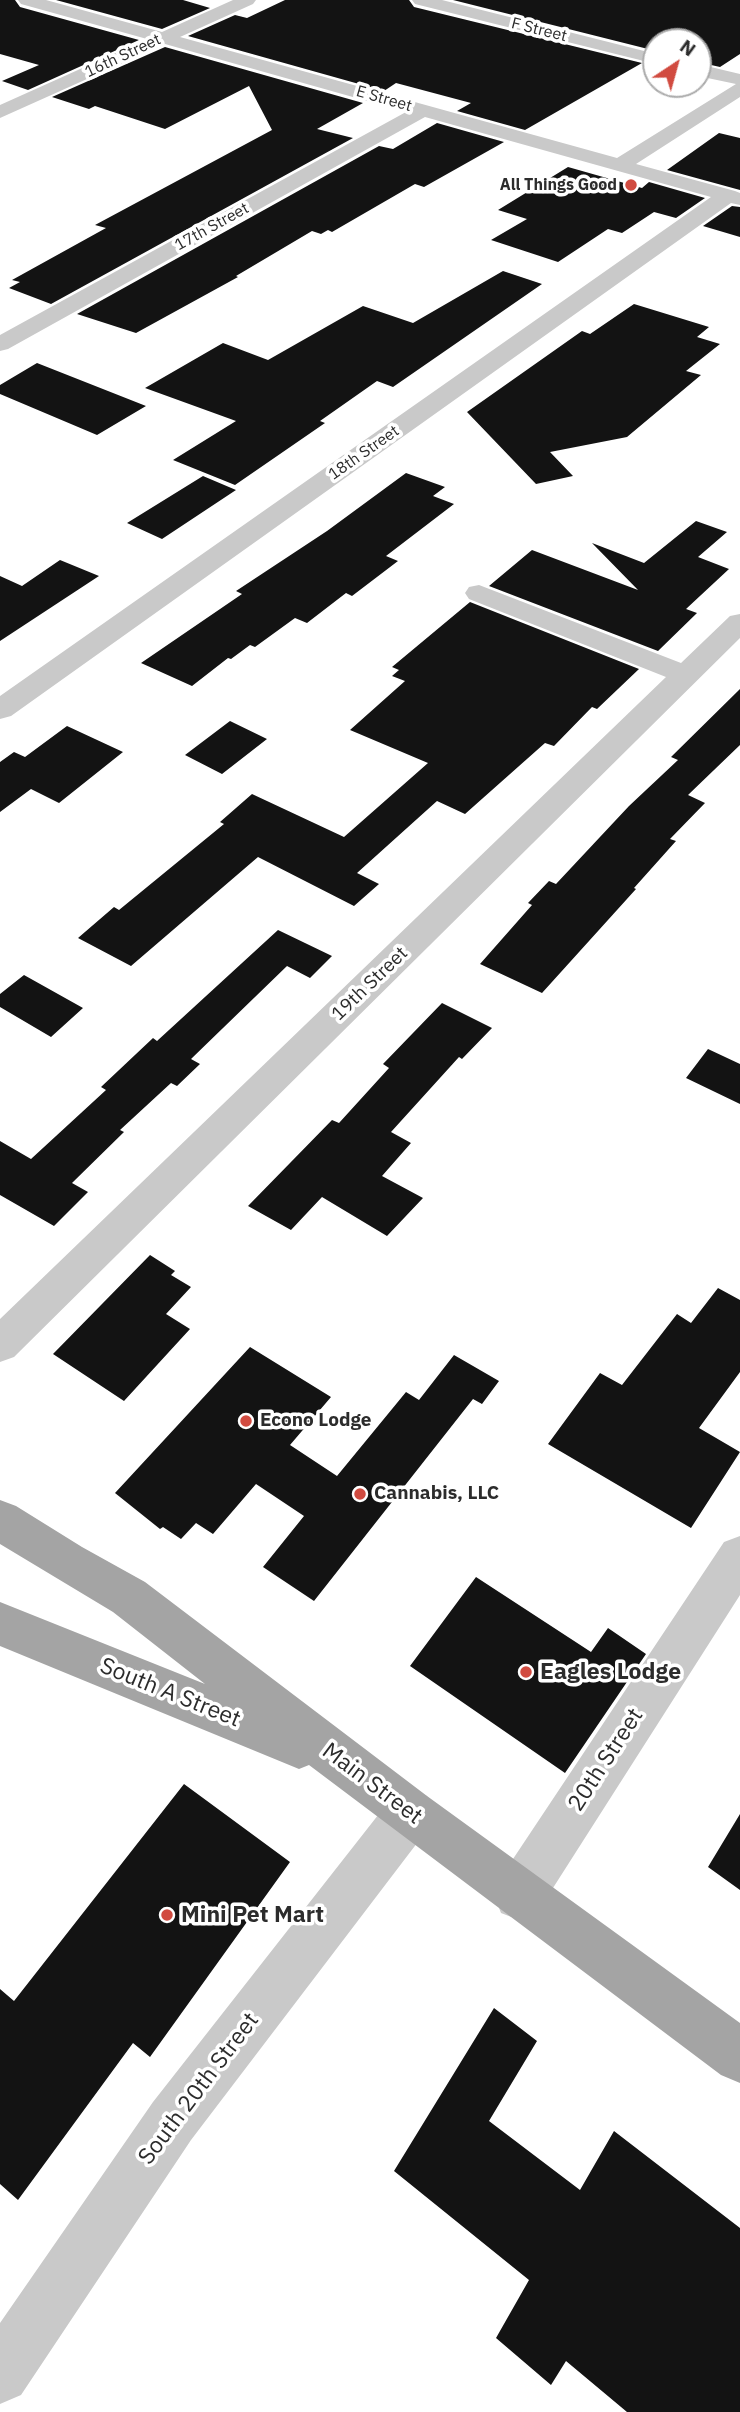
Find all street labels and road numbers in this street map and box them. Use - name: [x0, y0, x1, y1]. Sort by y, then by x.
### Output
- street label: F Street: [509, 14, 569, 46]
- street label: 16th Street: [82, 30, 164, 82]
- street label: E Street: [354, 82, 414, 116]
- street label: 17th Street: [172, 199, 252, 255]
- street label: 18th Street: [325, 422, 403, 484]
- street label: 19th Street: [327, 942, 413, 1026]
- street label: South A Street: [96, 1652, 244, 1734]
- street label: 20th Street: [562, 1703, 650, 1817]
- street label: Main Street: [316, 1737, 428, 1831]
- street label: South 20th Street: [133, 2008, 265, 2170]

